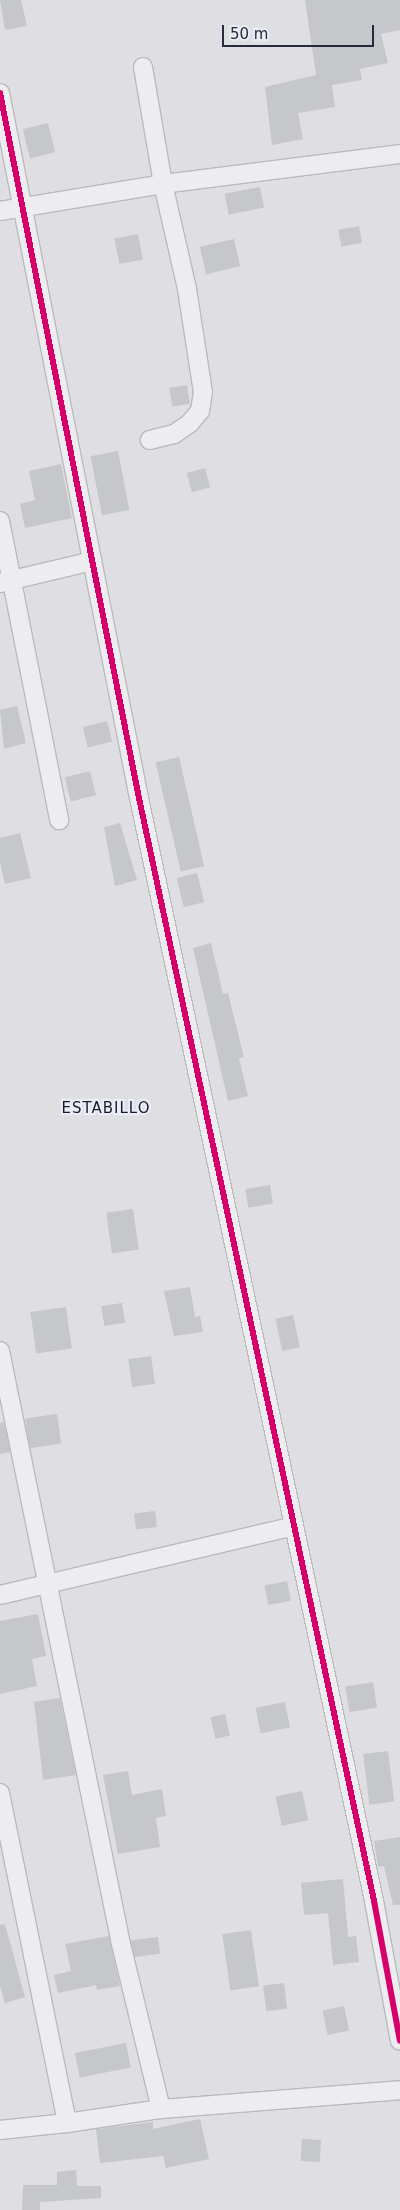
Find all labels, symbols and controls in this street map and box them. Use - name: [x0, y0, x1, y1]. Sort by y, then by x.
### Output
- scale bar: [225, 15, 378, 47]
- text: 50 m: [230, 25, 268, 43]
- district label: ESTABILLO: [60, 1100, 152, 1118]

